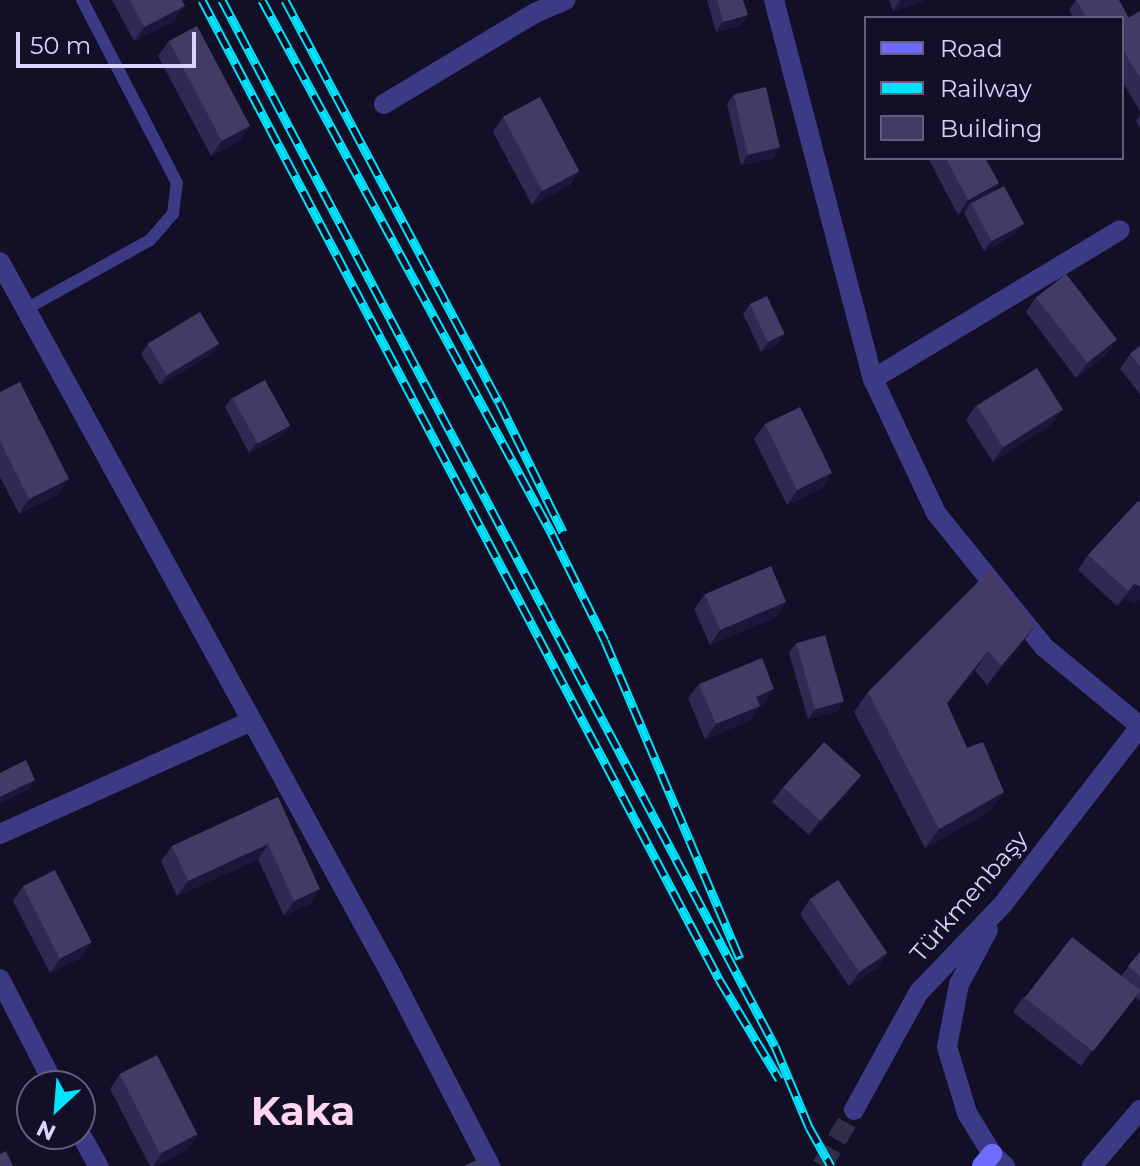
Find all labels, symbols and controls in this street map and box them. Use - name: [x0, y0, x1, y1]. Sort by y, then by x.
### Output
- scale bar: [20, 16, 200, 66]
- legend: [864, 16, 1124, 160]
- text: 50 m: [30, 31, 91, 60]
- text: Road: [940, 34, 1003, 63]
- text: Railway: [940, 74, 1032, 103]
- text: Building: [940, 114, 1043, 143]
- street label: Türkmenbaşy: [904, 825, 1034, 967]
- north arrow: [16, 1070, 96, 1150]
- district label: Kaka: [251, 1087, 355, 1135]
- text: N: [32, 1114, 60, 1146]

